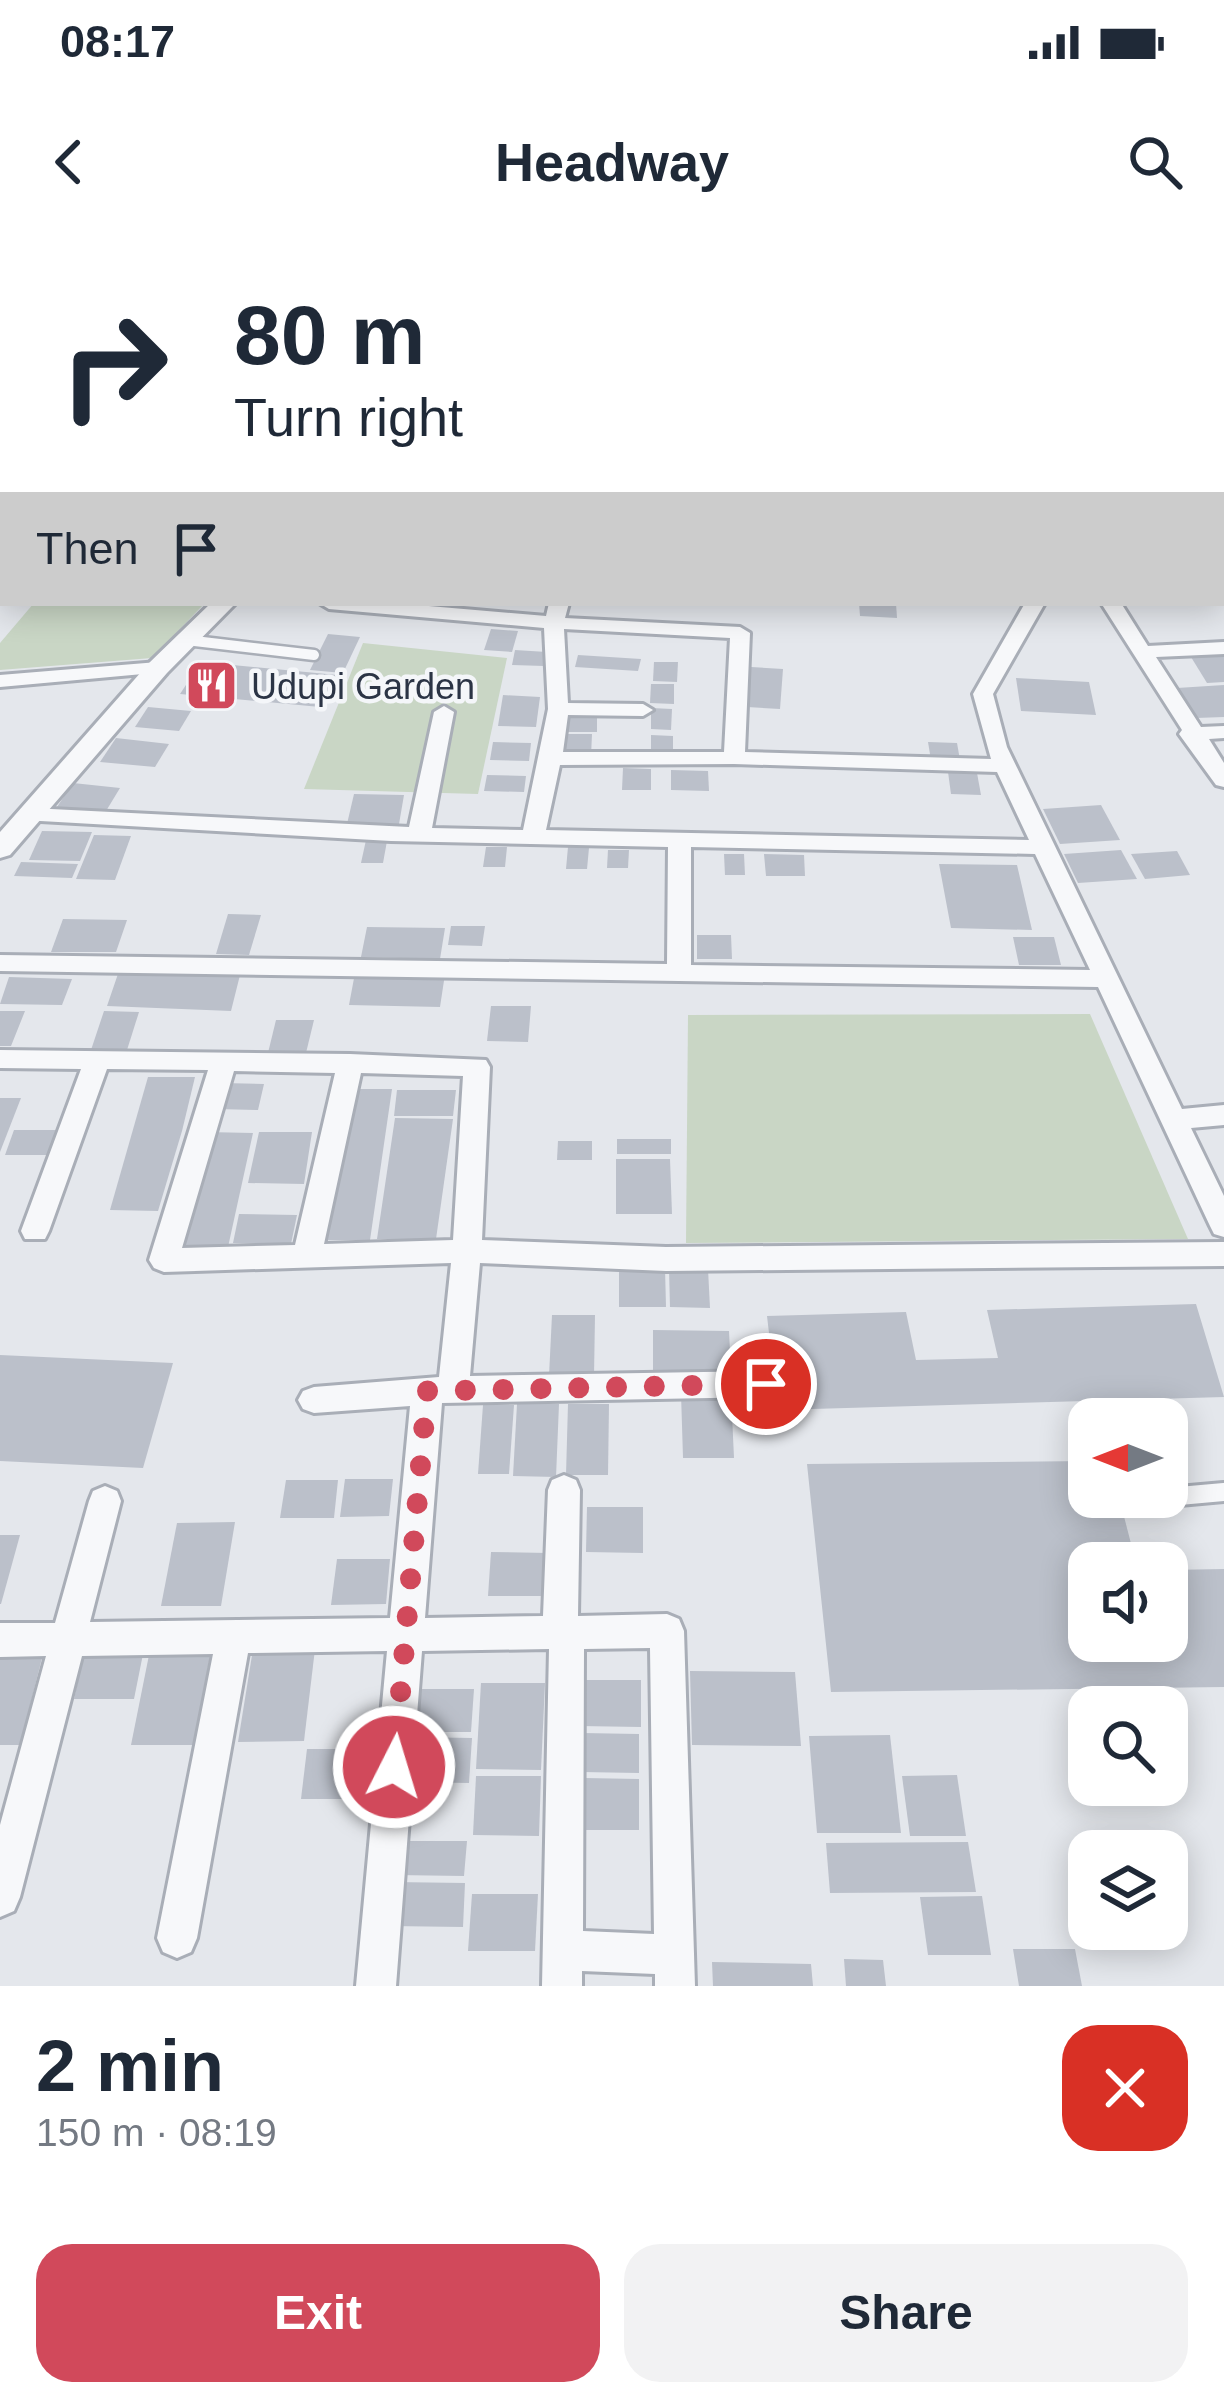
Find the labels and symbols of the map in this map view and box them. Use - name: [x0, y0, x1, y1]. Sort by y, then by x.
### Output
- restaurant icon: Udupi Garden: [184, 658, 240, 714]
- place label: Udupi Garden: [251, 666, 475, 707]
- pin: [715, 1333, 817, 1435]
- north arrow: [1068, 1398, 1188, 1518]
- position arrow: [331, 1704, 457, 1830]

